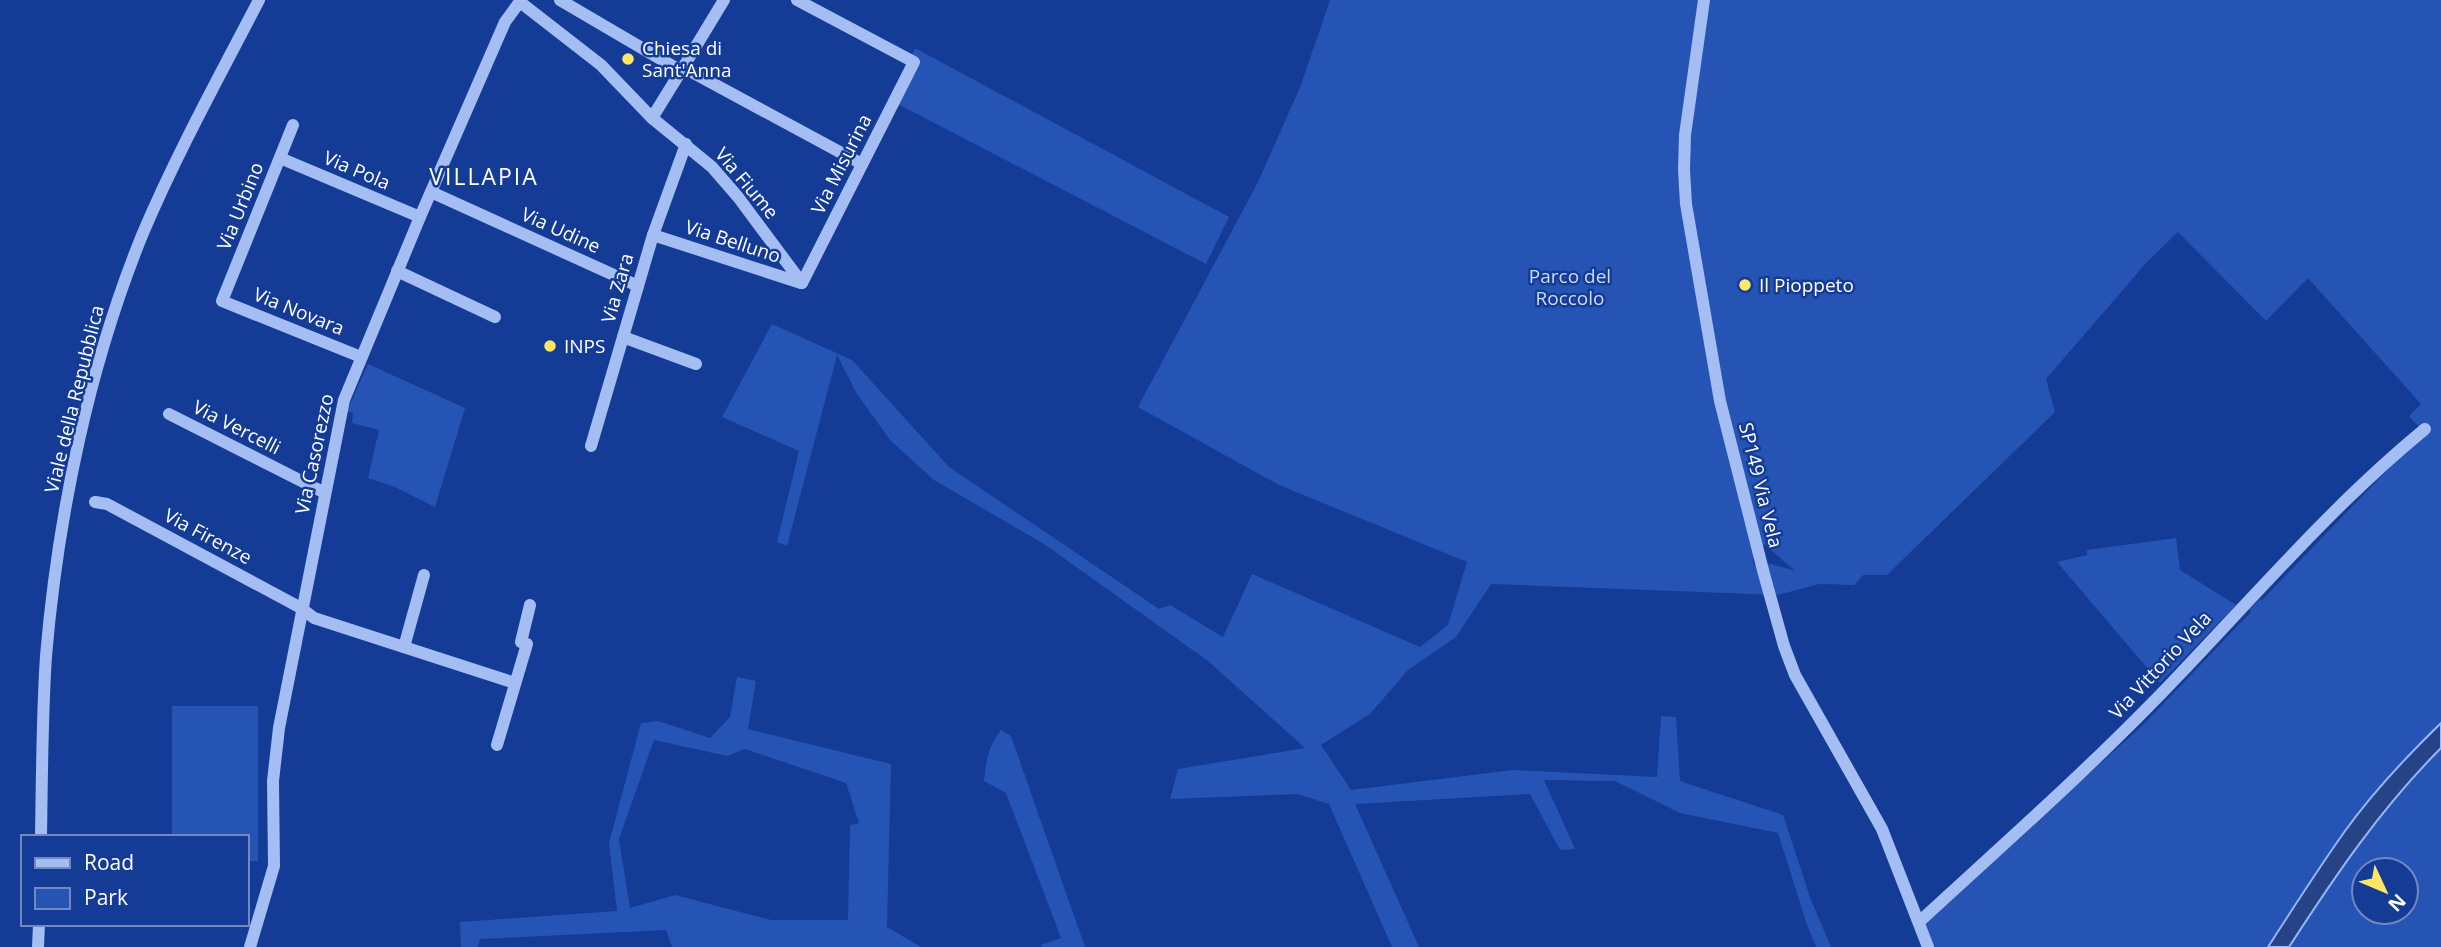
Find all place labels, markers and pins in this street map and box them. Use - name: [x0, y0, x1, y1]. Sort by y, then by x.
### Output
- place label: Chiesa di Sant'Anna: [642, 35, 731, 83]
- marker: Chiesa di Sant'Anna: [620, 51, 636, 67]
- place label: Il Pioppeto: [1759, 272, 1854, 298]
- marker: Il Pioppeto: [1737, 277, 1753, 293]
- place label: INPS: [564, 333, 605, 359]
- marker: INPS: [542, 338, 558, 354]

